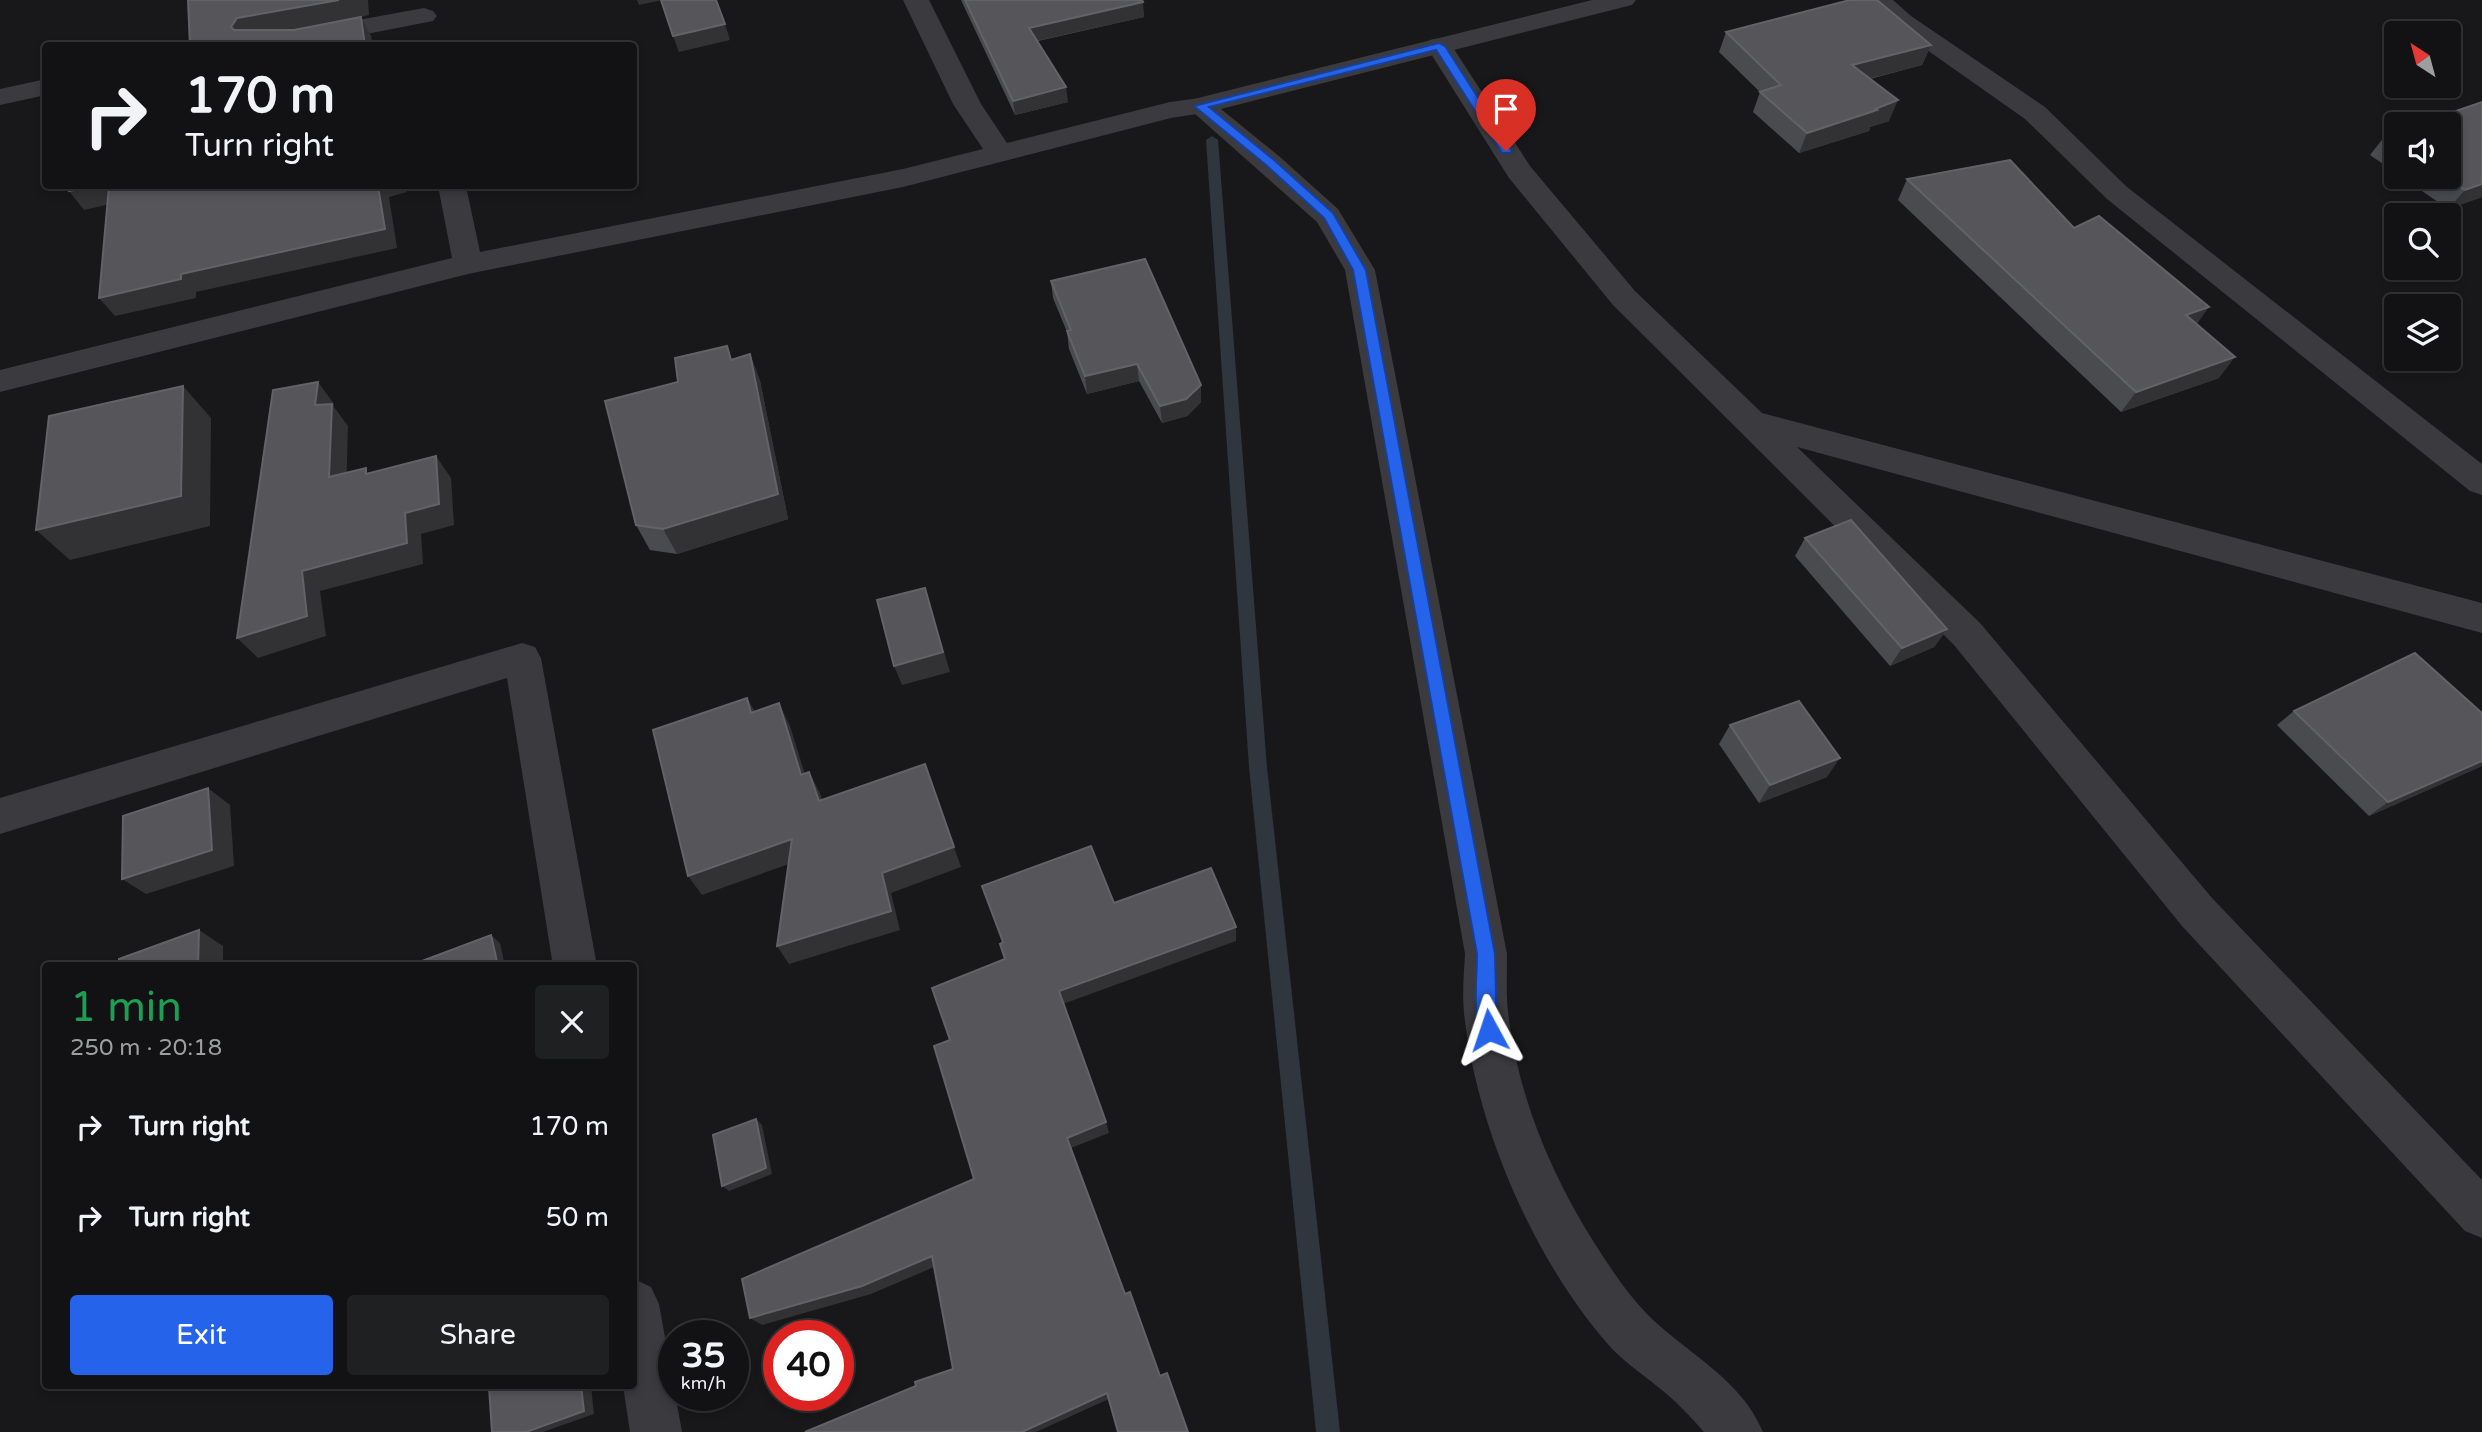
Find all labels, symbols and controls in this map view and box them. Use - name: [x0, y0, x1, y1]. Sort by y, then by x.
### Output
- north arrow: [2384, 21, 2460, 98]
- map controls: [2384, 21, 2461, 371]
- text: 170 m: [185, 67, 335, 126]
- icon: right: [70, 70, 161, 161]
- pin: [1476, 79, 1536, 151]
- icon: arrive: [1487, 90, 1525, 128]
- button: sound: [2384, 112, 2461, 189]
- text: Turn right: [185, 127, 334, 165]
- button: search: [2384, 203, 2461, 280]
- button: layers: [2384, 294, 2461, 371]
- text: 1 min: [70, 982, 182, 1033]
- button: close: [535, 985, 609, 1059]
- position arrow: [1452, 993, 1526, 1067]
- text: 250 m · 20:18: [70, 1034, 222, 1062]
- icon: right: [70, 1108, 108, 1146]
- text: Turn right: [129, 1111, 250, 1142]
- text: 170 m: [529, 1111, 609, 1142]
- icon: right: [70, 1199, 108, 1237]
- text: Turn right: [129, 1202, 250, 1233]
- text: 50 m: [546, 1202, 609, 1233]
- button: Exit: [70, 1295, 333, 1375]
- button: Share: [347, 1295, 609, 1375]
- speed limit sign: 40: [763, 1320, 854, 1411]
- text: 35: [682, 1335, 725, 1377]
- text: km/h: [681, 1372, 726, 1394]

